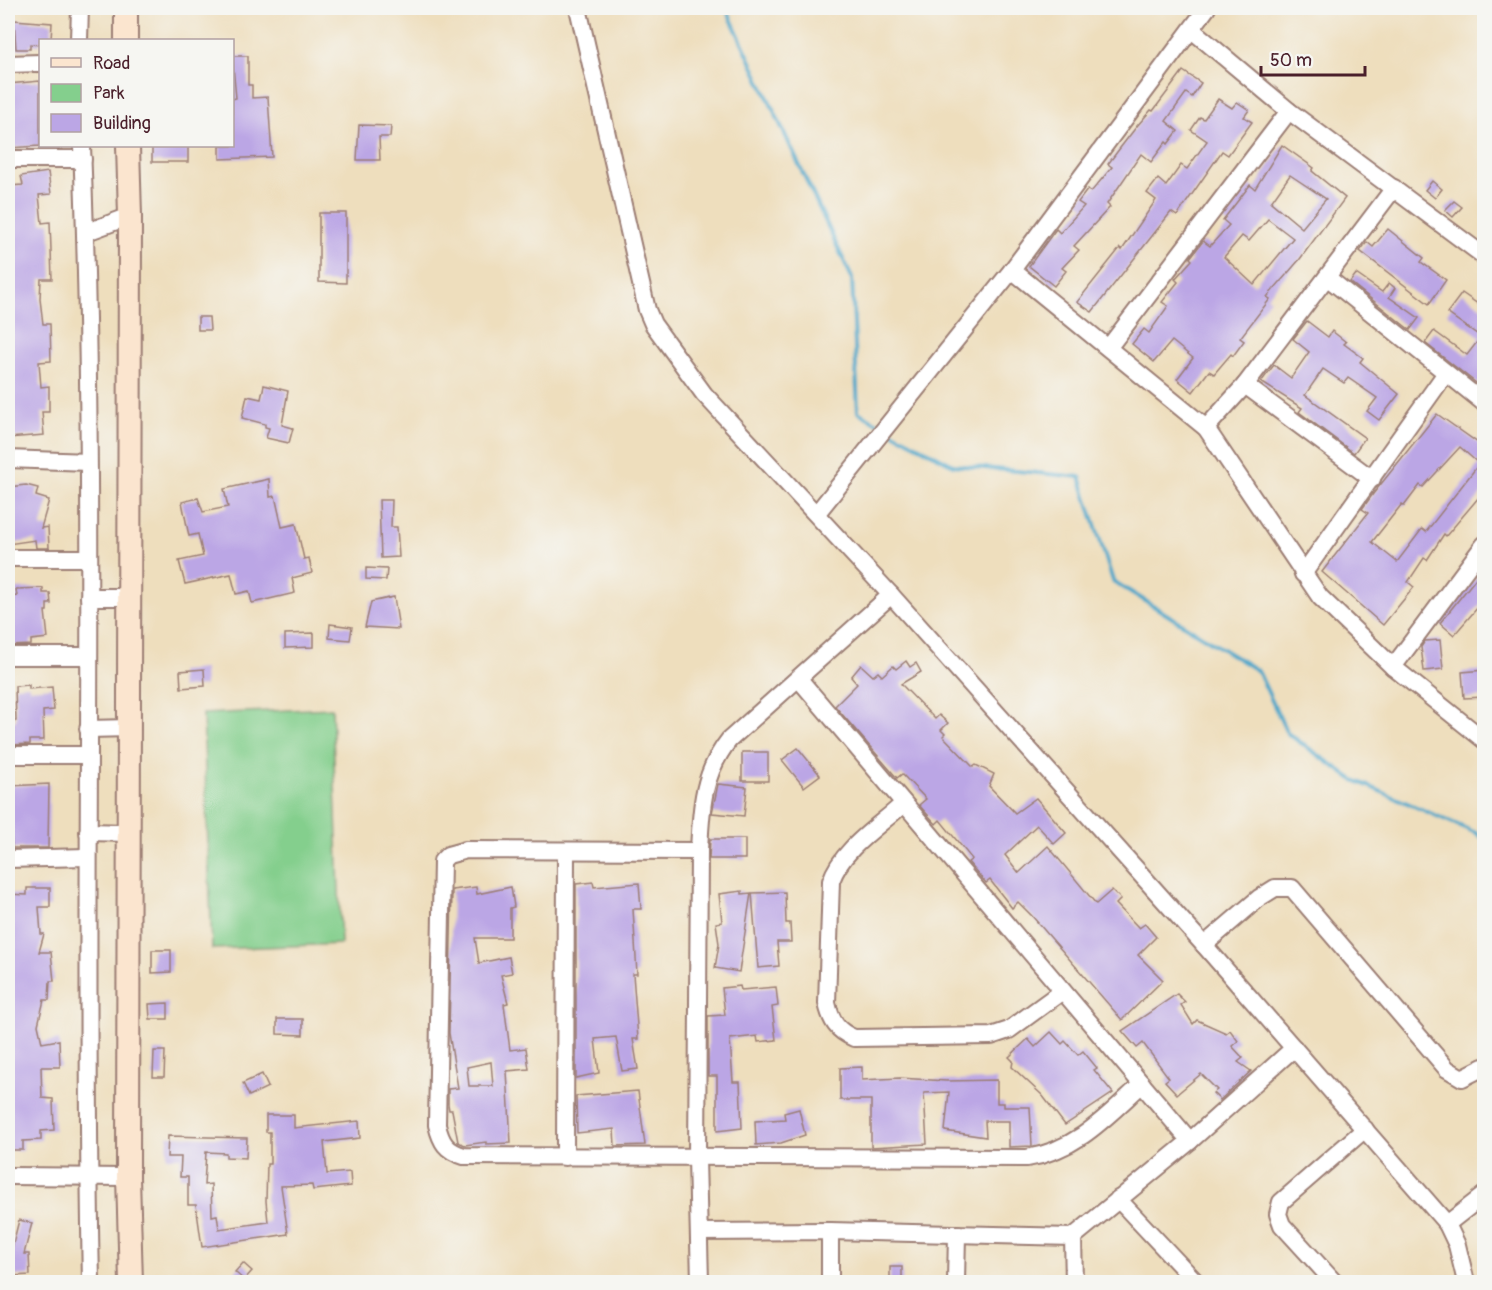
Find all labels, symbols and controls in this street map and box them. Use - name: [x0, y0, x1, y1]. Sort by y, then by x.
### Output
- legend: [39, 39, 234, 147]
- scale bar: [1261, 39, 1364, 77]
- text: 50 m: [1270, 49, 1312, 72]
- text: Road: [93, 52, 130, 75]
- text: Park: [93, 82, 125, 105]
- text: Building: [93, 112, 151, 135]

